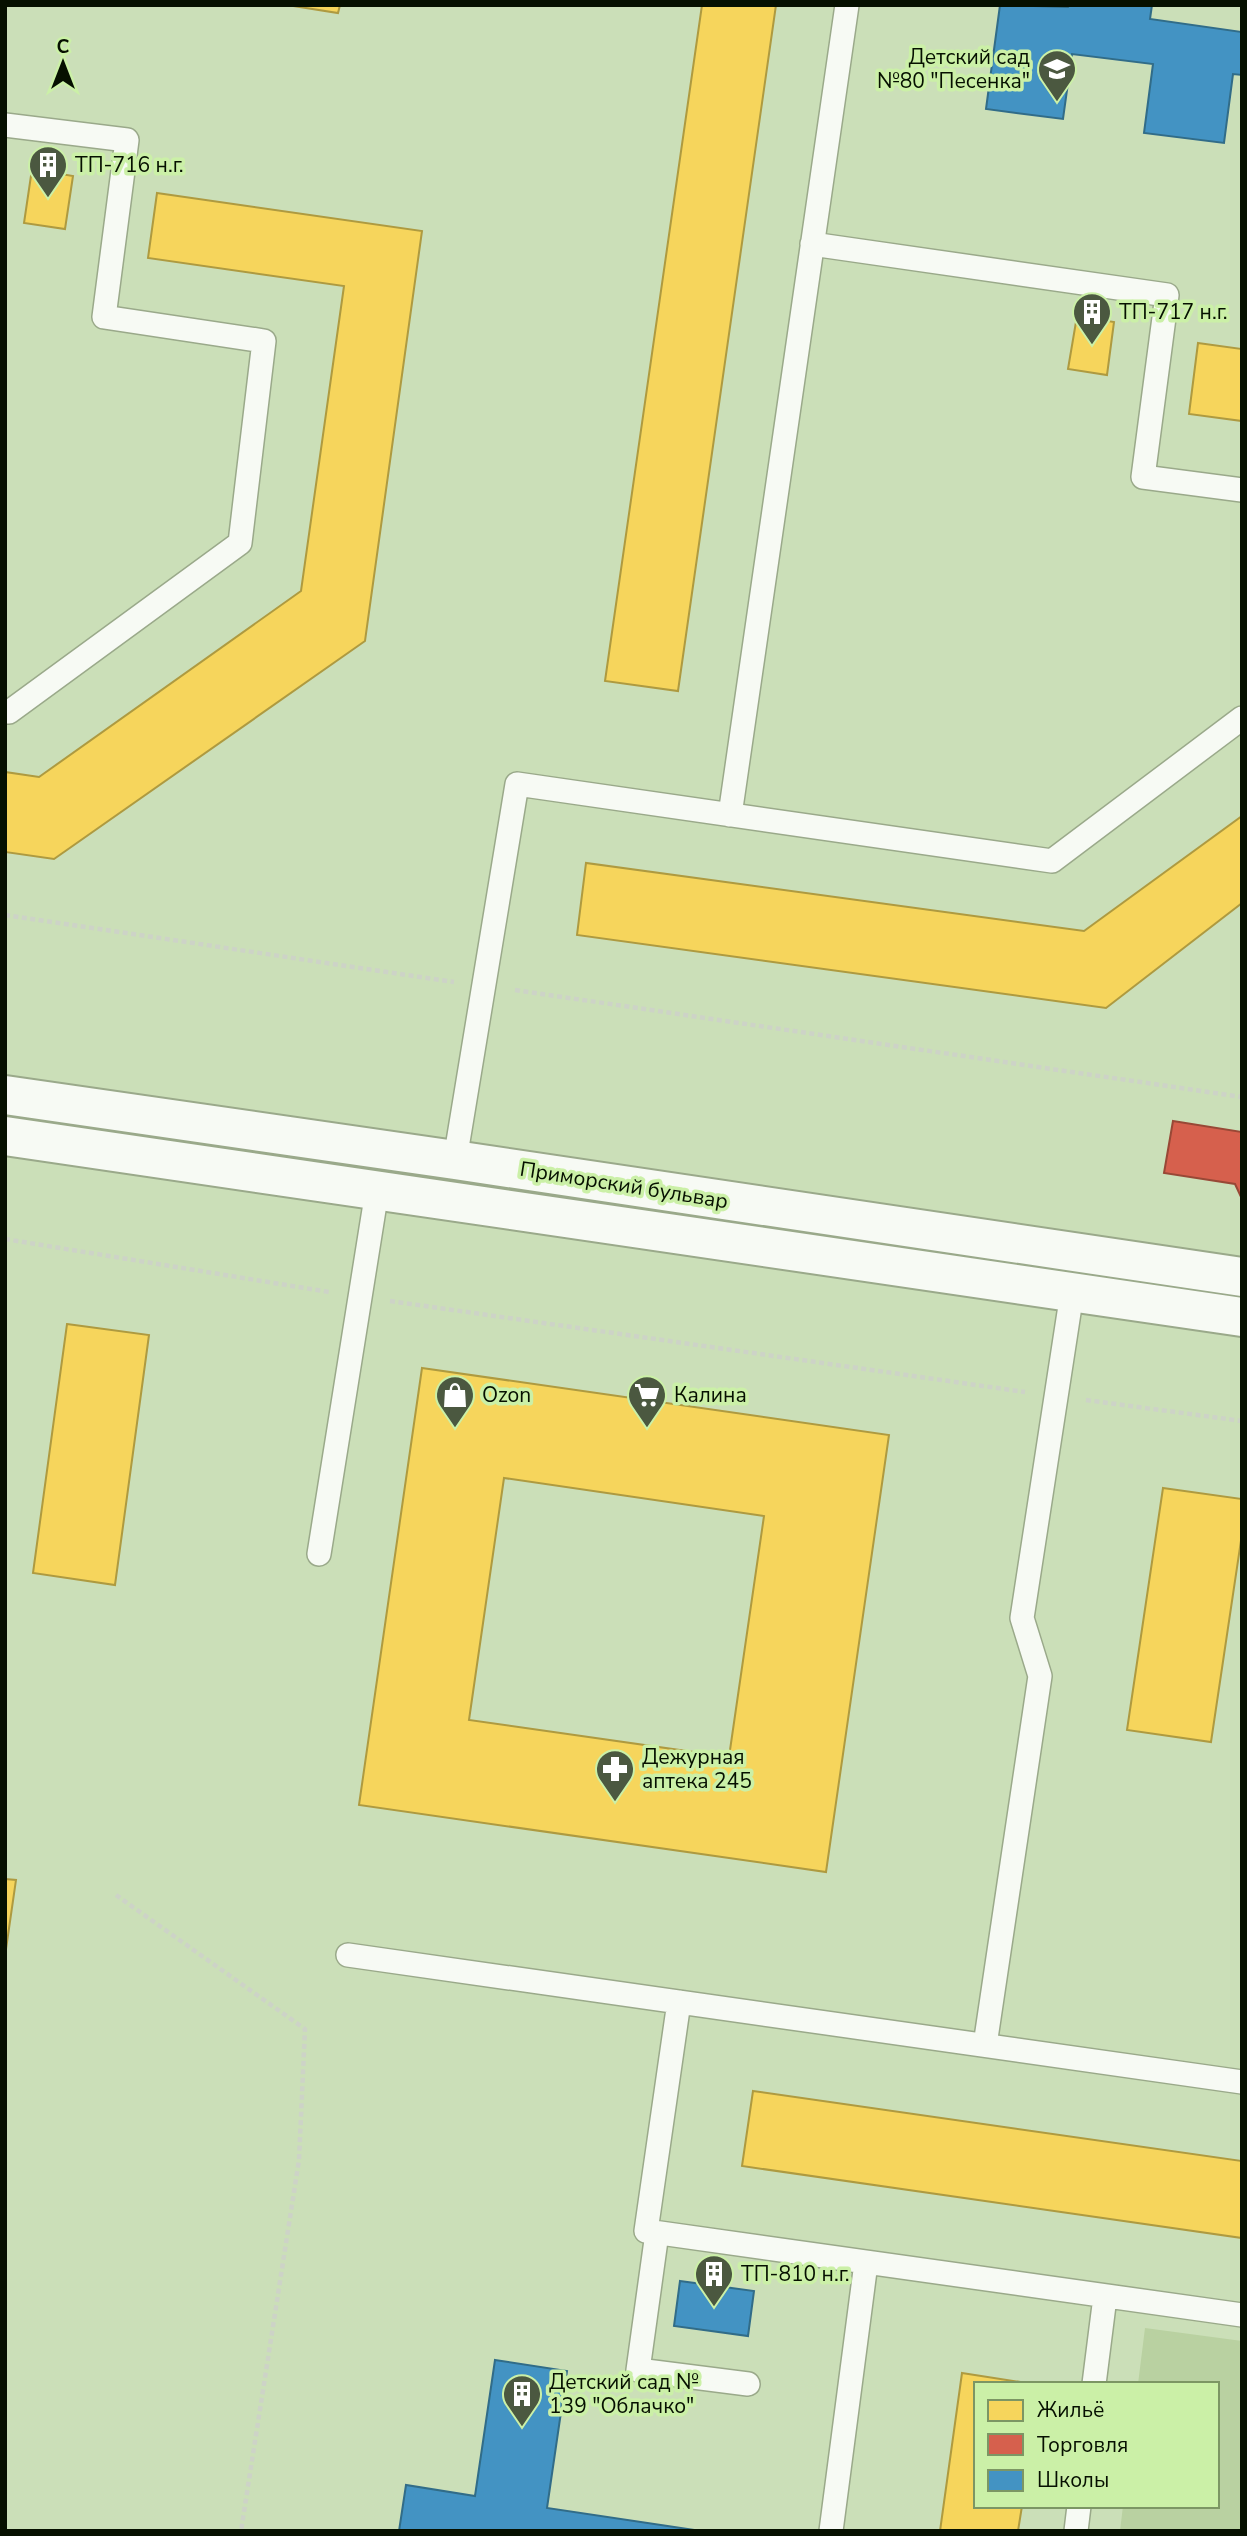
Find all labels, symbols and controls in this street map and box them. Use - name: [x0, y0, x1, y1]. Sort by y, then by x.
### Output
- north arrow: [28, 28, 98, 98]
- text: С: [57, 34, 70, 60]
- place label: Детский сад №80 "Песенка": [877, 43, 1030, 95]
- school or university icon: Детский сад №80 "Песенка": [1036, 48, 1078, 103]
- building icon: ТП-716 н.г.: [27, 144, 69, 199]
- place label: ТП-716 н.г.: [75, 151, 184, 179]
- building icon: ТП-717 н.г.: [1071, 291, 1113, 346]
- place label: ТП-717 н.г.: [1119, 298, 1228, 326]
- street label: Приморский бульвар: [518, 1155, 730, 1215]
- shop icon: Ozon: [434, 1374, 476, 1429]
- supermarket icon: Калина: [626, 1374, 668, 1429]
- place label: Ozon: [482, 1381, 531, 1409]
- place label: Калина: [674, 1381, 747, 1409]
- place label: Дежурная аптека 245: [642, 1743, 752, 1795]
- pharmacy icon: Дежурная аптека 245: [594, 1748, 636, 1803]
- building icon: ТП-810 н.г.: [693, 2253, 735, 2308]
- place label: ТП-810 н.г.: [741, 2260, 850, 2288]
- place label: Детский сад № 139 "Облачко": [549, 2368, 699, 2420]
- building icon: Детский сад № 139 "Облачко": [501, 2373, 543, 2428]
- legend: [974, 2382, 1219, 2508]
- text: Жильё: [1037, 2396, 1104, 2424]
- text: Торговля: [1037, 2431, 1128, 2459]
- text: Школы: [1037, 2466, 1109, 2494]

